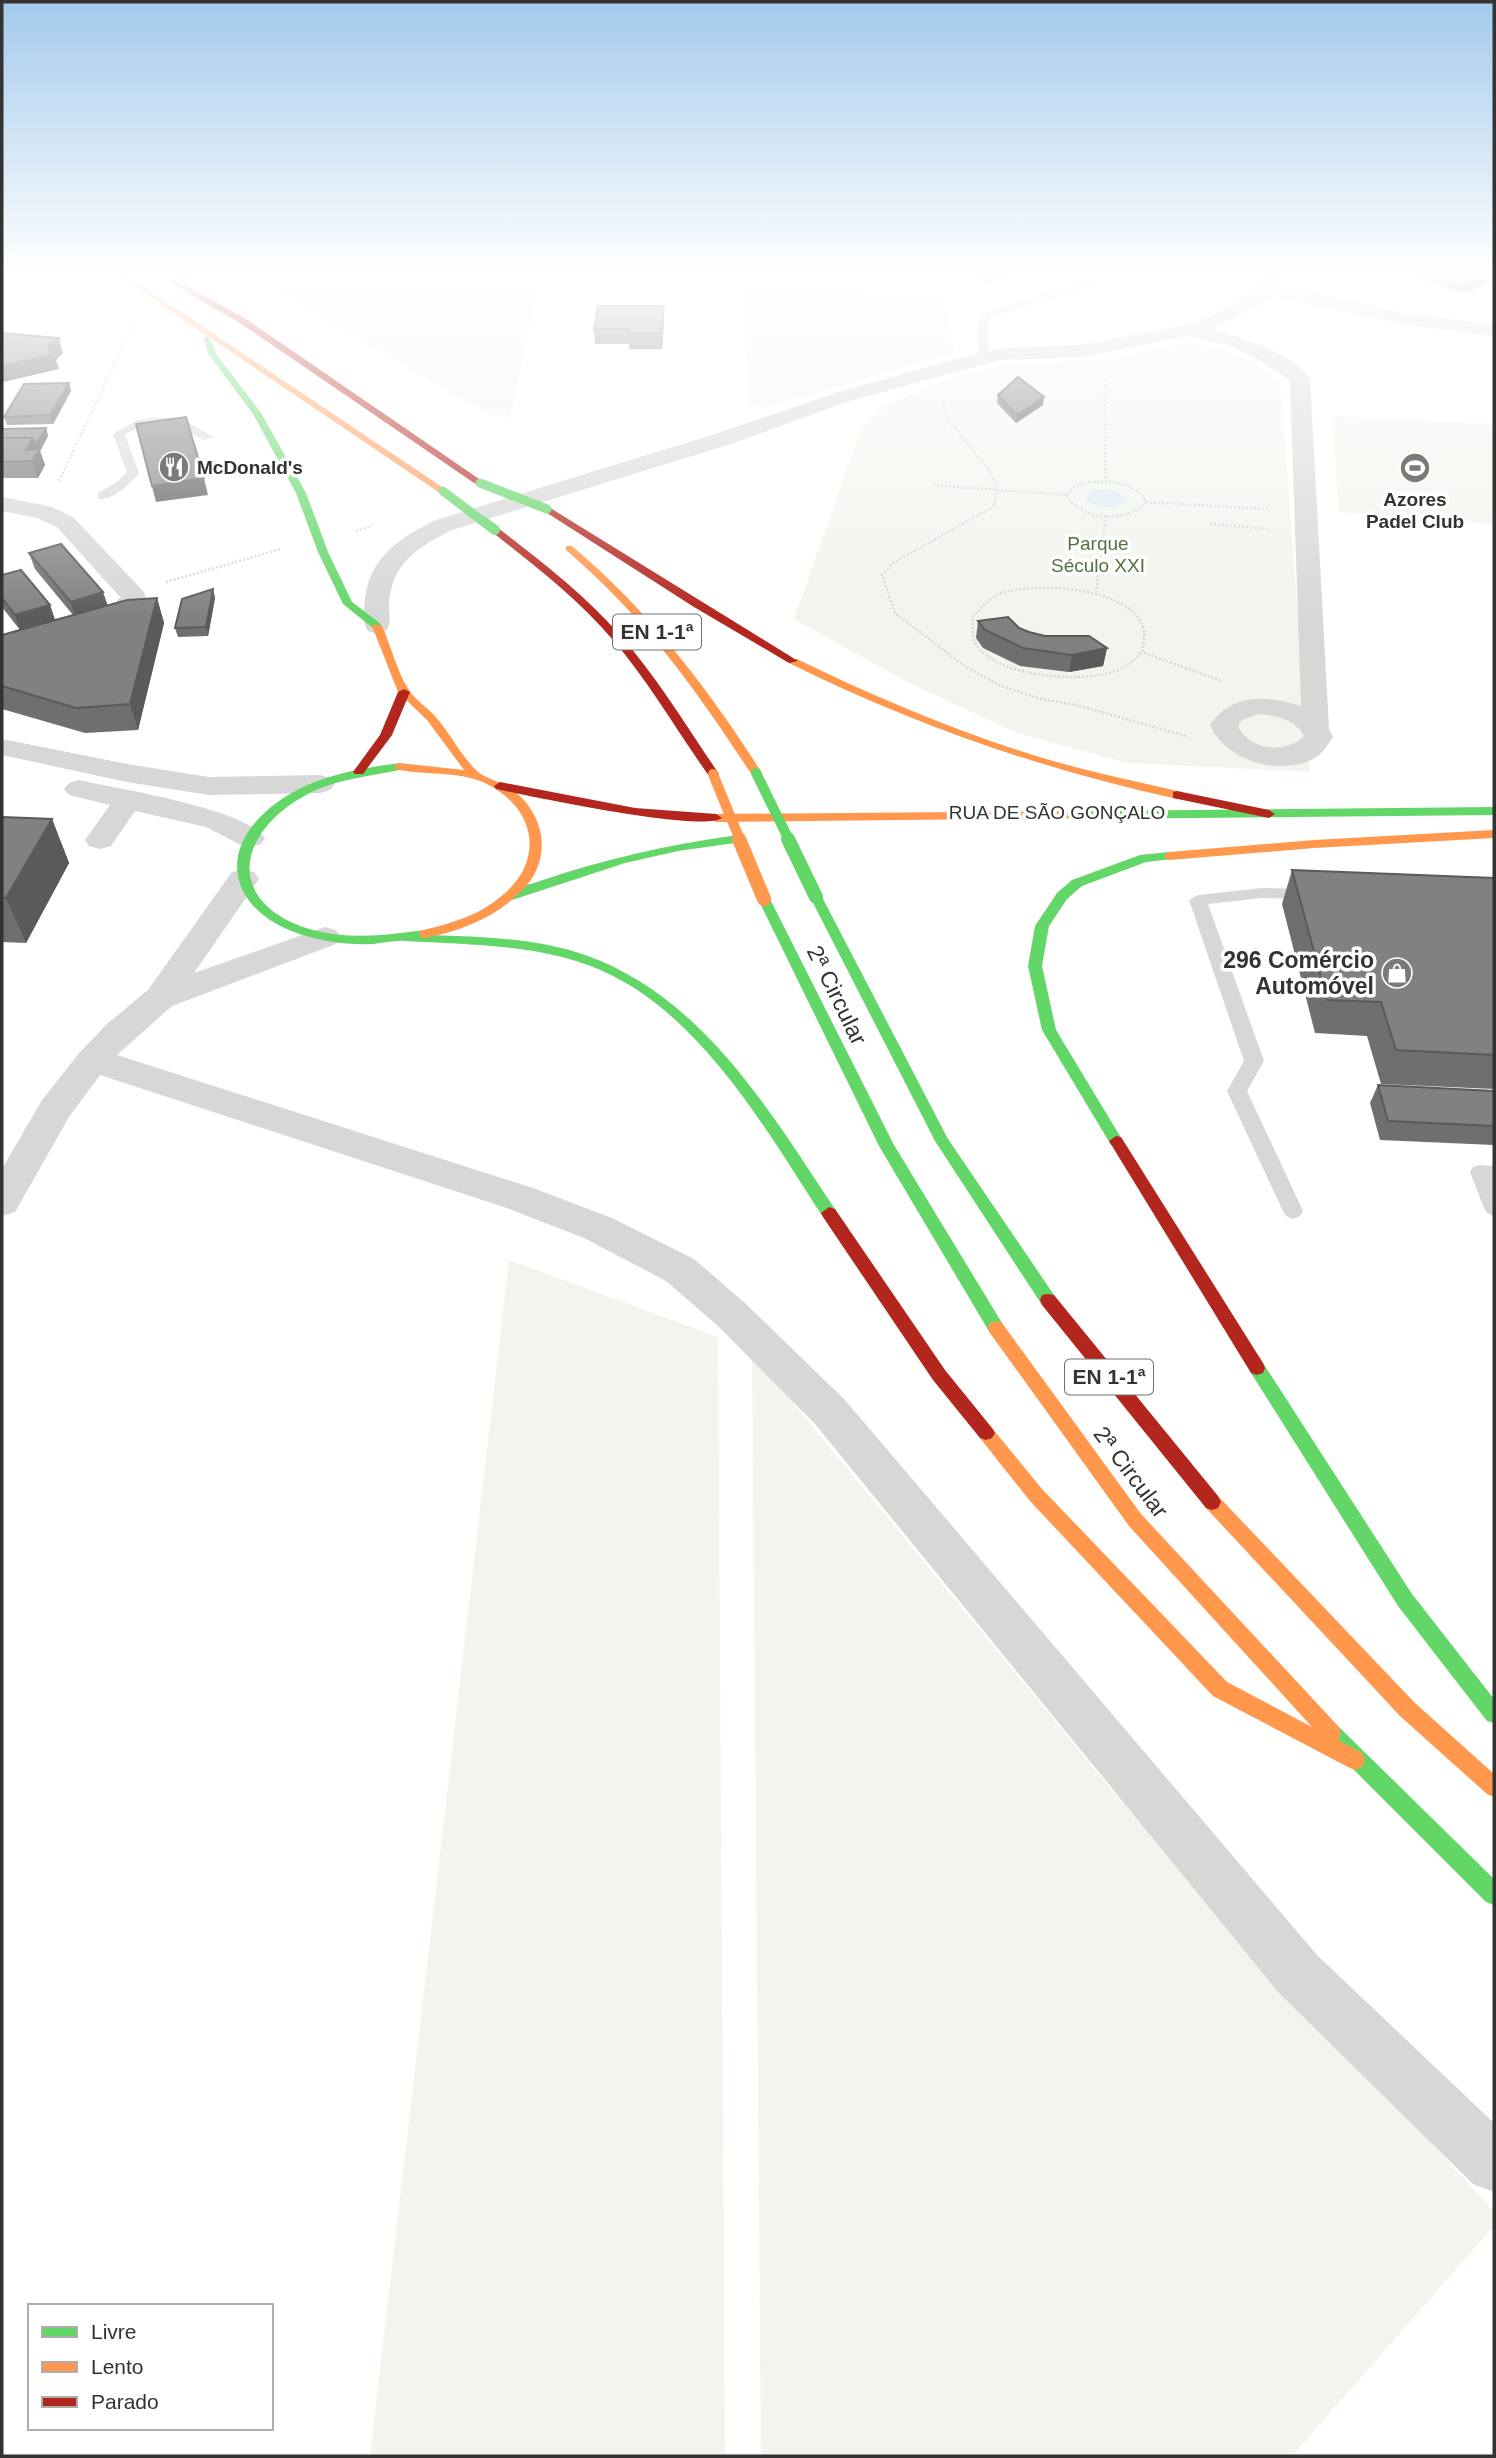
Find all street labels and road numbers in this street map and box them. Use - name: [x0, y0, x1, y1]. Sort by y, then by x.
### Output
- road number: EN 1-1ª: [613, 614, 701, 650]
- street label: RUA DE SÃO GONÇALO: [949, 802, 1165, 823]
- street label: 2ª Circular: [802, 941, 872, 1049]
- road number: EN 1-1ª: [1065, 1360, 1153, 1394]
- street label: 2ª Circular: [1088, 1421, 1174, 1523]

